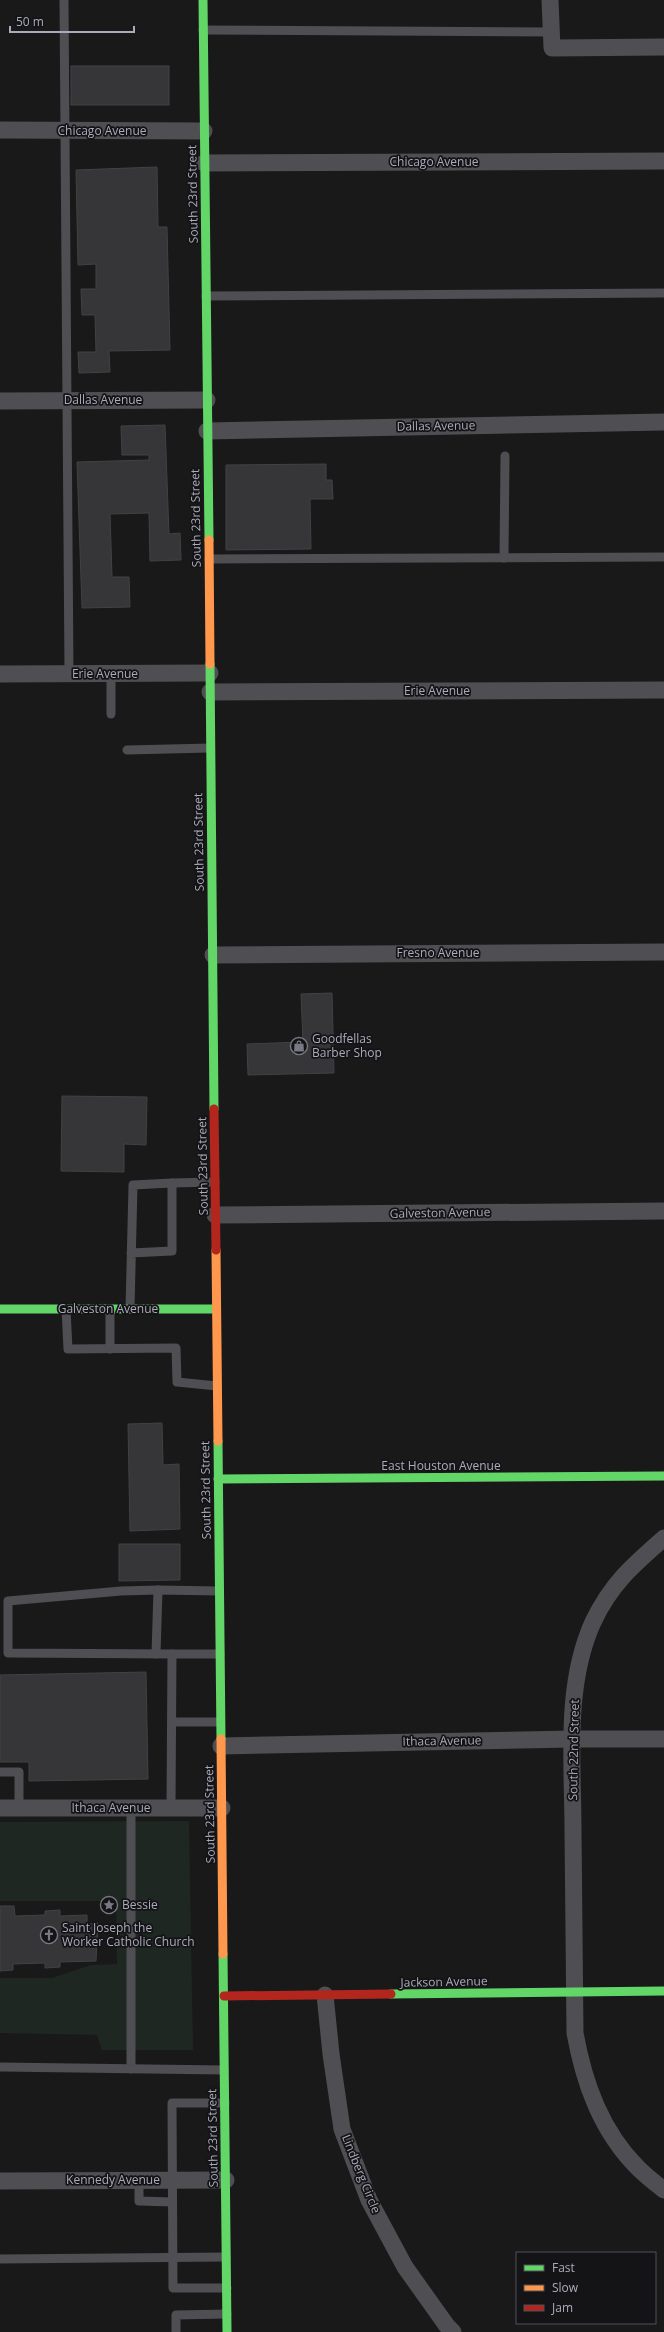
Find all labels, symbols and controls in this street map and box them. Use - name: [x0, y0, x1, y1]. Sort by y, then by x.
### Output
- scale bar: [10, 8, 134, 34]
- text: 50 m: [16, 13, 44, 30]
- street label: Chicago Avenue: [58, 122, 147, 139]
- street label: South 23rd Street: [183, 145, 202, 243]
- street label: Chicago Avenue: [390, 153, 479, 170]
- street label: Dallas Avenue: [64, 391, 143, 408]
- street label: Dallas Avenue: [396, 416, 476, 435]
- street label: South 23rd Street: [186, 469, 205, 567]
- street label: Erie Avenue: [72, 665, 138, 682]
- street label: Erie Avenue: [404, 682, 470, 699]
- street label: South 23rd Street: [189, 793, 208, 891]
- street label: Fresno Avenue: [396, 944, 480, 961]
- place label: Goodfellas Barber Shop: [312, 1030, 382, 1061]
- shop icon: Goodfellas Barber Shop: [289, 1036, 309, 1056]
- street label: South 23rd Street: [193, 1117, 212, 1215]
- street label: Galveston Avenue: [390, 1203, 491, 1222]
- street label: Galveston Avenue: [58, 1300, 159, 1317]
- street label: South 23rd Street: [196, 1441, 215, 1539]
- street label: East Houston Avenue: [381, 1457, 501, 1474]
- street label: South 22nd Street: [564, 1699, 583, 1801]
- street label: Ithaca Avenue: [402, 1731, 482, 1750]
- street label: South 23rd Street: [200, 1765, 219, 1863]
- street label: Ithaca Avenue: [72, 1799, 151, 1816]
- place icon: Bessie: [99, 1895, 119, 1915]
- place label: Bessie: [122, 1896, 158, 1913]
- place label: Saint Joseph the Worker Catholic Church: [62, 1919, 195, 1950]
- church icon: Saint Joseph the Worker Catholic Church: [39, 1925, 59, 1945]
- street label: Jackson Avenue: [399, 1972, 488, 1991]
- street label: South 23rd Street: [203, 2089, 222, 2187]
- street label: Lindberg Circle: [338, 2132, 385, 2216]
- street label: Kennedy Avenue: [66, 2171, 160, 2188]
- legend: [516, 2252, 656, 2324]
- text: Fast: [552, 2259, 575, 2276]
- text: Slow: [552, 2279, 579, 2296]
- text: Jam: [551, 2299, 573, 2316]

